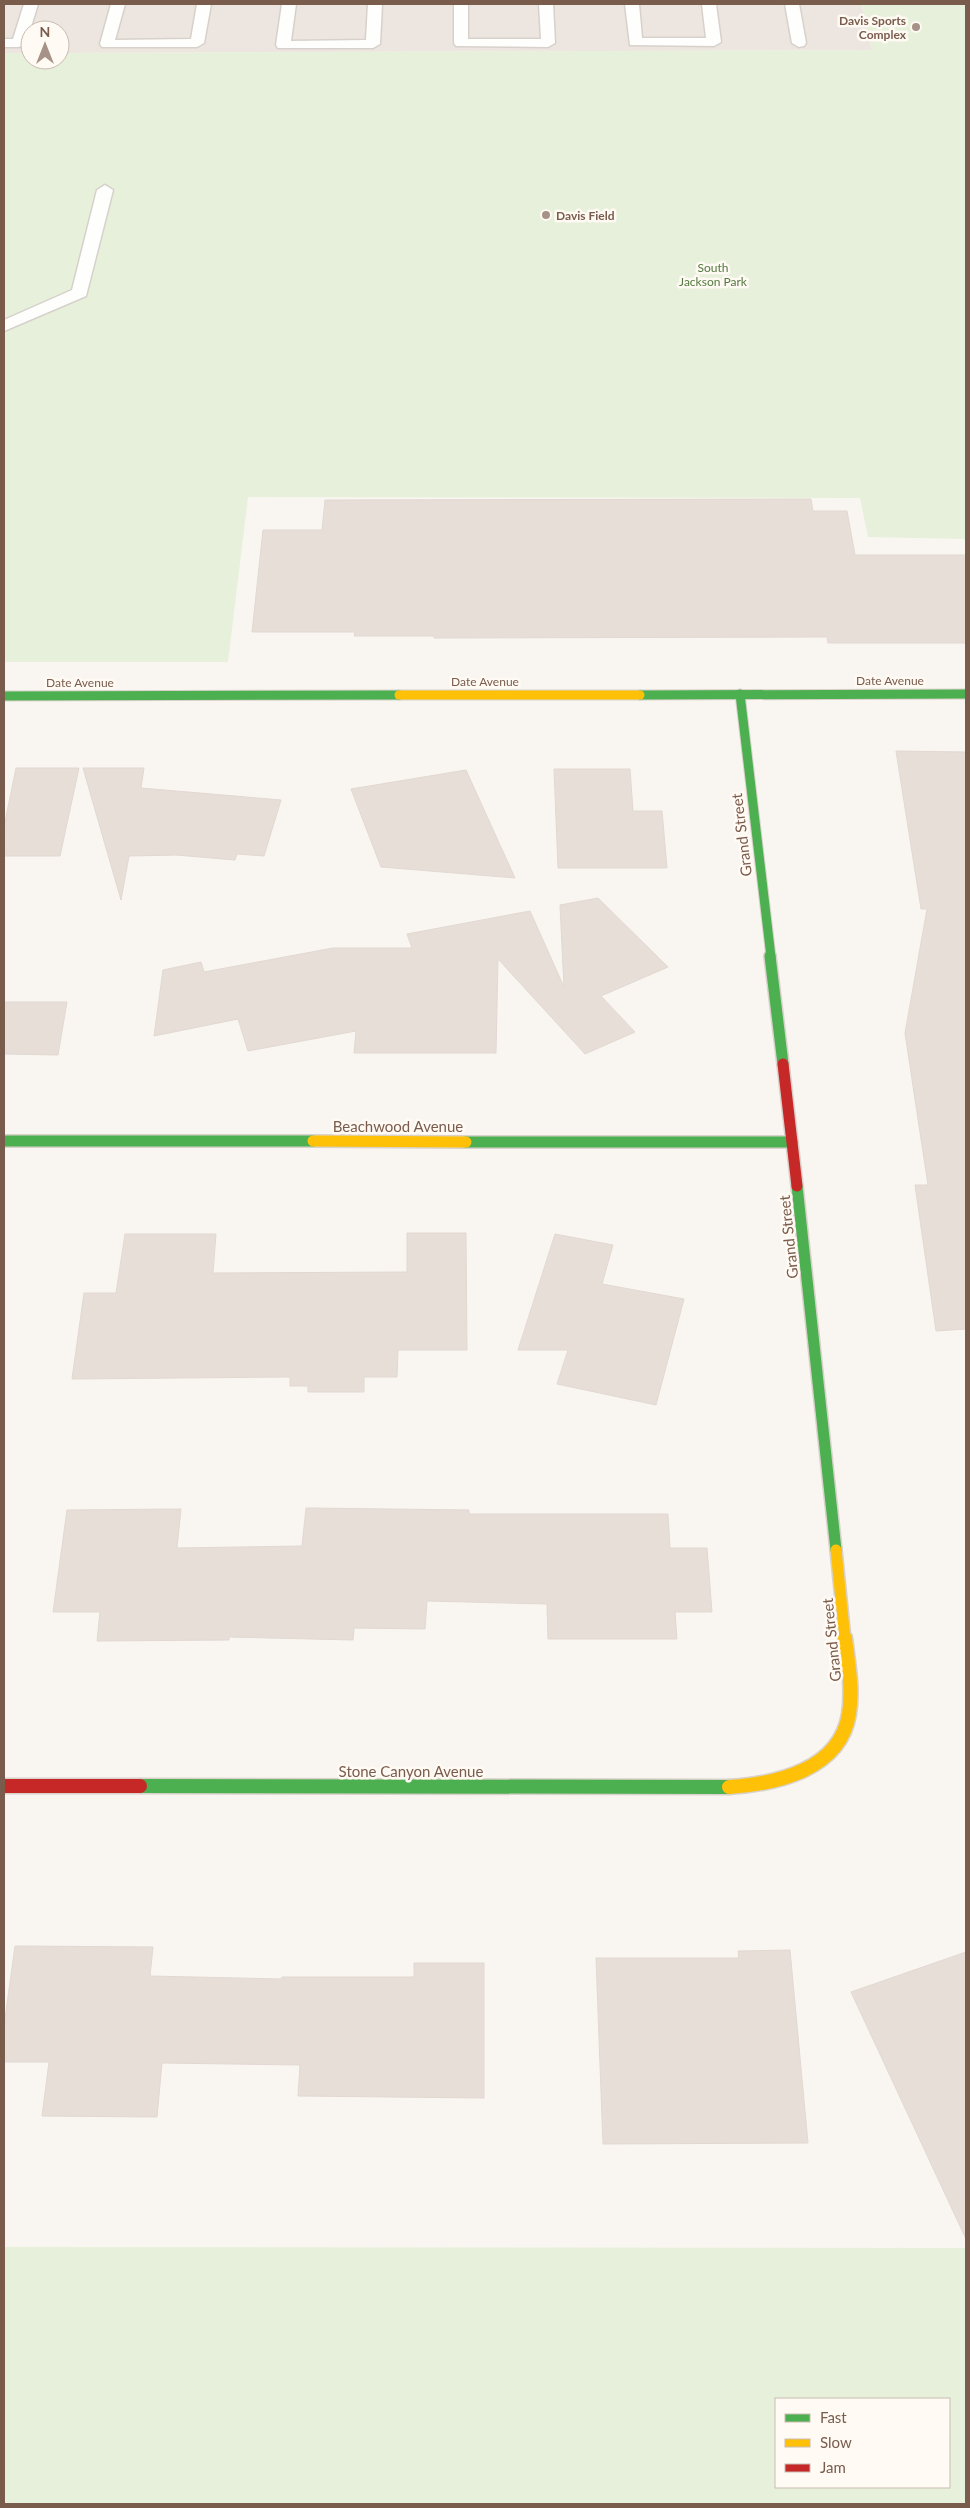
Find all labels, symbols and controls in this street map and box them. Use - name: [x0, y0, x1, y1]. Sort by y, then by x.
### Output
- place label: Davis Sports Complex: [839, 13, 907, 42]
- north arrow: [20, 20, 70, 70]
- marker: Davis Sports Complex: [910, 21, 922, 33]
- text: N: [40, 23, 50, 40]
- place label: Davis Field: [556, 208, 615, 223]
- marker: Davis Field: [540, 209, 552, 221]
- park label: South Jackson Park: [679, 260, 748, 289]
- street label: Date Avenue: [856, 673, 924, 688]
- street label: Date Avenue: [451, 674, 519, 689]
- street label: Date Avenue: [46, 675, 114, 690]
- street label: Grand Street: [727, 792, 755, 878]
- street label: Beachwood Avenue: [333, 1117, 463, 1135]
- street label: Grand Street: [775, 1194, 801, 1280]
- street label: Grand Street: [818, 1597, 844, 1683]
- street label: Stone Canyon Avenue: [339, 1762, 483, 1780]
- legend: [775, 2398, 950, 2488]
- text: Fast: [820, 2408, 847, 2426]
- text: Slow: [820, 2433, 852, 2451]
- text: Jam: [820, 2458, 846, 2476]

